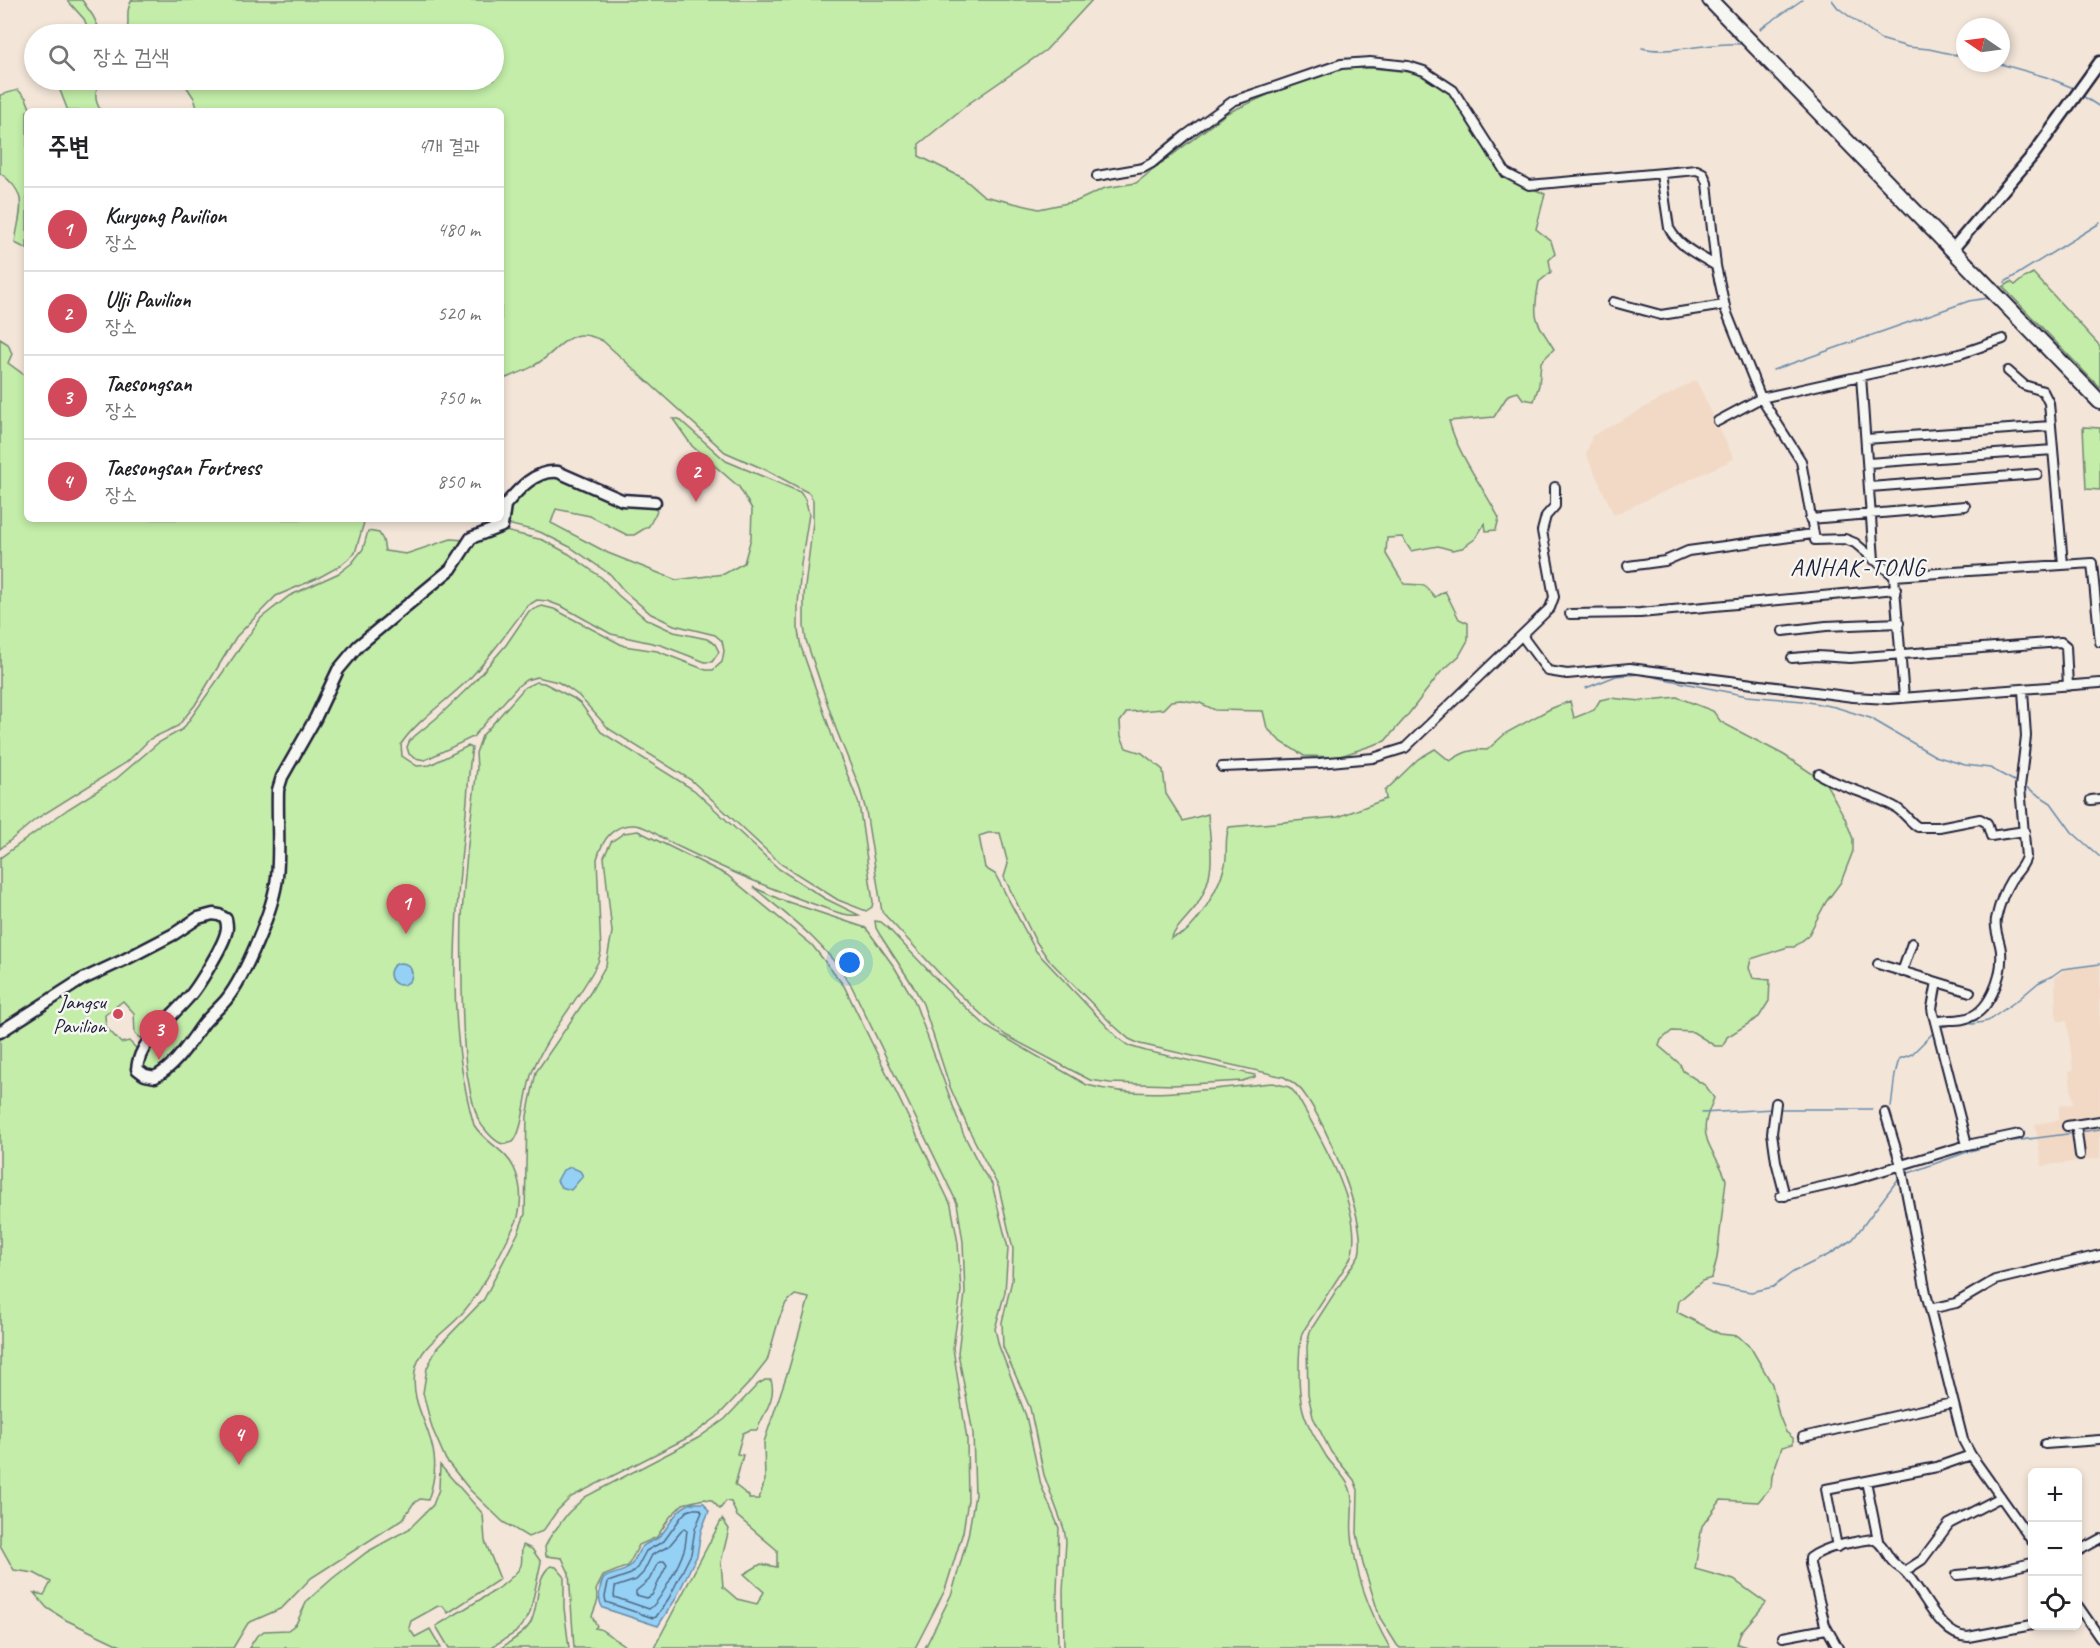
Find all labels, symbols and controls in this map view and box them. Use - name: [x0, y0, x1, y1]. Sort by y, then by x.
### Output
- north arrow: [1956, 18, 2010, 72]
- search box: [24, 24, 504, 90]
- icon: search: [45, 41, 78, 74]
- text: 장소 검색: [93, 43, 169, 71]
- text: 주변: [48, 130, 90, 163]
- text: 4개 결과: [418, 134, 480, 159]
- text: Kuryong Pavilion: [105, 202, 226, 230]
- text: 1: [63, 217, 72, 242]
- text: 480 m: [437, 217, 480, 242]
- text: 장소: [105, 230, 137, 255]
- text: Ulji Pavilion: [105, 286, 191, 314]
- text: 2: [63, 301, 72, 326]
- text: 520 m: [437, 301, 480, 326]
- text: 장소: [105, 314, 137, 339]
- text: Taesongsan: [105, 370, 192, 398]
- text: 3: [63, 385, 72, 410]
- text: 750 m: [437, 385, 480, 410]
- text: 장소: [105, 398, 137, 423]
- pin: 2: [676, 452, 716, 502]
- text: Taesongsan Fortress: [105, 454, 261, 482]
- text: 4: [63, 469, 72, 494]
- text: 850 m: [437, 469, 480, 494]
- text: 장소: [105, 482, 137, 507]
- district label: ANHAK-TONG: [1790, 552, 1927, 582]
- pin: 1: [386, 884, 426, 934]
- your location: [835, 948, 864, 977]
- place label: Jangsu Pavilion: [53, 989, 108, 1039]
- marker: Jangsu Pavilion: [111, 1007, 125, 1021]
- pin: 3: [140, 1010, 178, 1060]
- pin: 4: [220, 1416, 258, 1465]
- map controls: [2028, 1468, 2082, 1630]
- button: +: [2028, 1468, 2082, 1522]
- button: −: [2028, 1522, 2082, 1576]
- button: locate: [2028, 1576, 2082, 1630]

